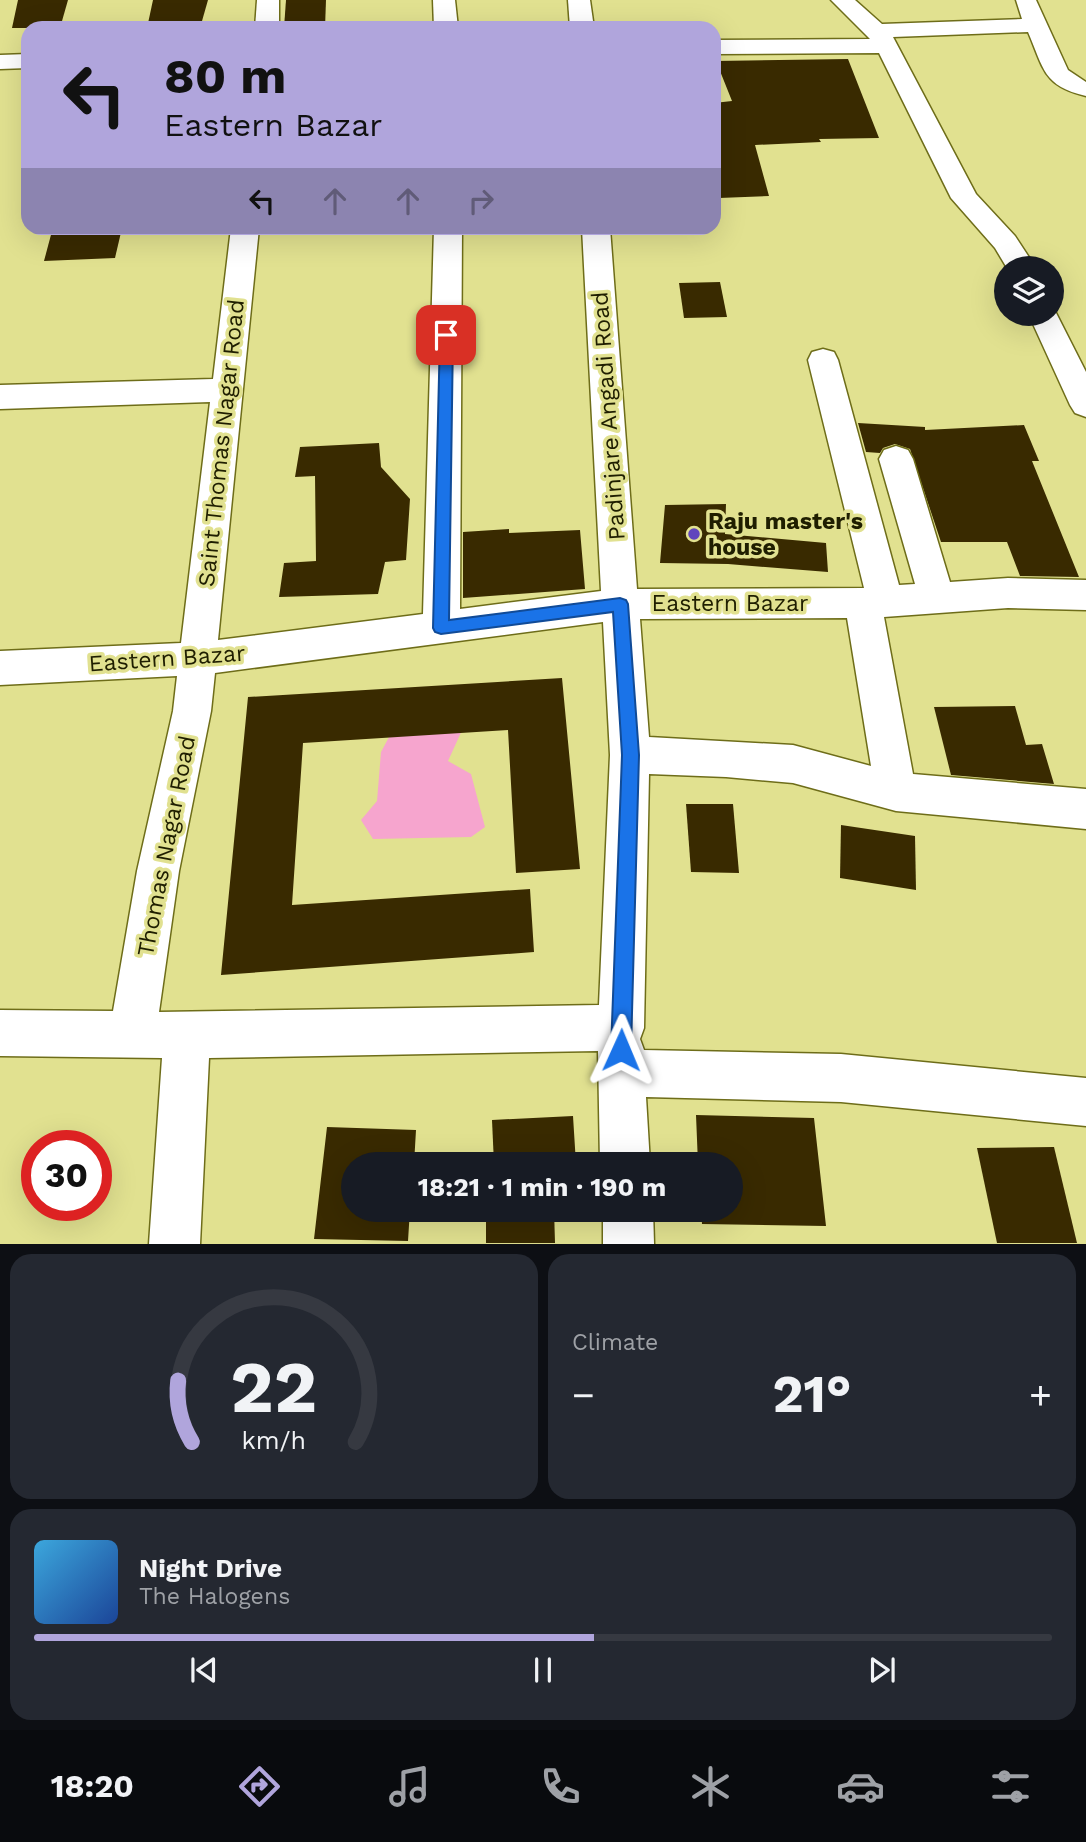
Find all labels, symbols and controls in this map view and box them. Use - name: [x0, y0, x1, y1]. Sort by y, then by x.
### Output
- text: 80 m: [164, 47, 286, 105]
- icon: left: [49, 49, 140, 140]
- text: Eastern Bazar: [164, 106, 382, 144]
- icon: left: [243, 182, 281, 220]
- icon: ahead: [316, 182, 354, 220]
- icon: ahead: [389, 182, 427, 220]
- icon: right: [462, 182, 500, 220]
- map controls: [994, 256, 1064, 326]
- button: layers: [994, 256, 1064, 326]
- street label: Padinjare Angadi Road: [586, 291, 631, 541]
- street label: Saint Thomas Nagar Road: [193, 298, 250, 588]
- pin: [416, 305, 476, 365]
- icon: arrive: [427, 316, 465, 354]
- place label: Raju master's house: [708, 508, 863, 561]
- marker: Raju master's house: [686, 526, 702, 542]
- street label: Eastern Bazar: [652, 590, 808, 617]
- street label: Eastern Bazar: [88, 640, 246, 677]
- street label: Thomas Nagar Road: [132, 733, 201, 959]
- position arrow: [584, 1013, 658, 1087]
- speed limit sign: 30: [21, 1130, 112, 1221]
- text: 18:21 · 1 min · 190 m: [418, 1172, 666, 1202]
- text: Climate: [572, 1329, 658, 1356]
- text: 22: [231, 1345, 317, 1431]
- text: 21°: [772, 1364, 852, 1425]
- text: −: [572, 1373, 595, 1417]
- text: +: [1029, 1373, 1052, 1417]
- text: km/h: [242, 1426, 306, 1455]
- text: Night Drive: [139, 1553, 282, 1583]
- text: The Halogens: [139, 1583, 290, 1610]
- icon: previous: [185, 1651, 223, 1689]
- icon: pause: [524, 1651, 562, 1689]
- icon: next: [863, 1651, 901, 1689]
- icon: directions: [235, 1762, 284, 1811]
- icon: music: [385, 1762, 434, 1811]
- icon: phone: [536, 1762, 585, 1811]
- icon: climate: [686, 1762, 735, 1811]
- icon: car: [836, 1762, 885, 1811]
- icon: filters: [986, 1762, 1035, 1811]
- text: 18:20: [51, 1767, 134, 1805]

